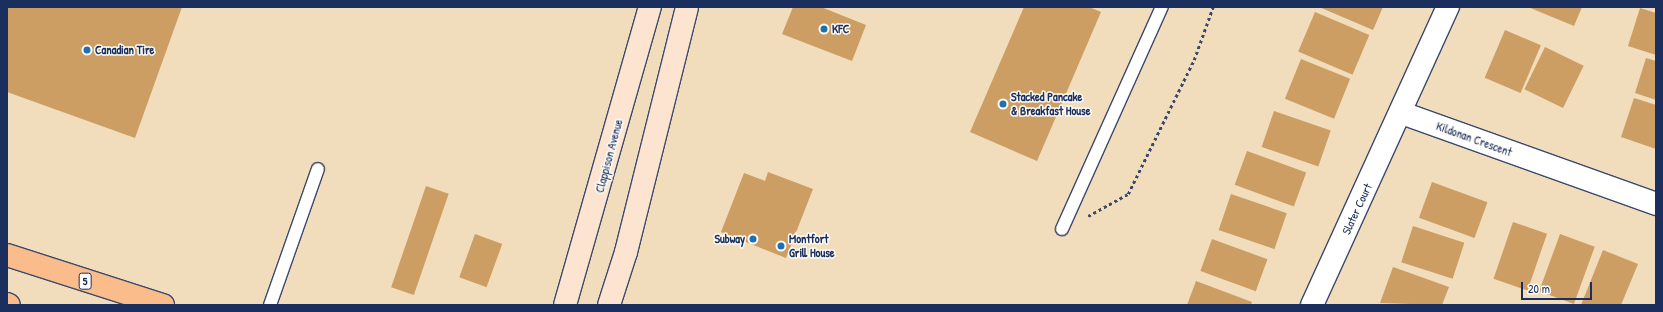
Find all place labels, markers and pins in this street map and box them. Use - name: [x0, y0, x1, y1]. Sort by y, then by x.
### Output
- place label: KFC: [832, 22, 849, 36]
- marker: KFC: [819, 24, 829, 34]
- place label: Canadian Tire: [95, 43, 154, 57]
- marker: Canadian Tire: [82, 45, 92, 55]
- place label: Stacked Pancake & Breakfast House: [1011, 90, 1090, 118]
- marker: Stacked Pancake & Breakfast House: [998, 99, 1008, 109]
- place label: Subway: [714, 232, 745, 246]
- place label: Montfort Grill House: [789, 232, 835, 260]
- marker: Subway: [748, 234, 758, 244]
- marker: Montfort Grill House: [776, 241, 786, 251]

